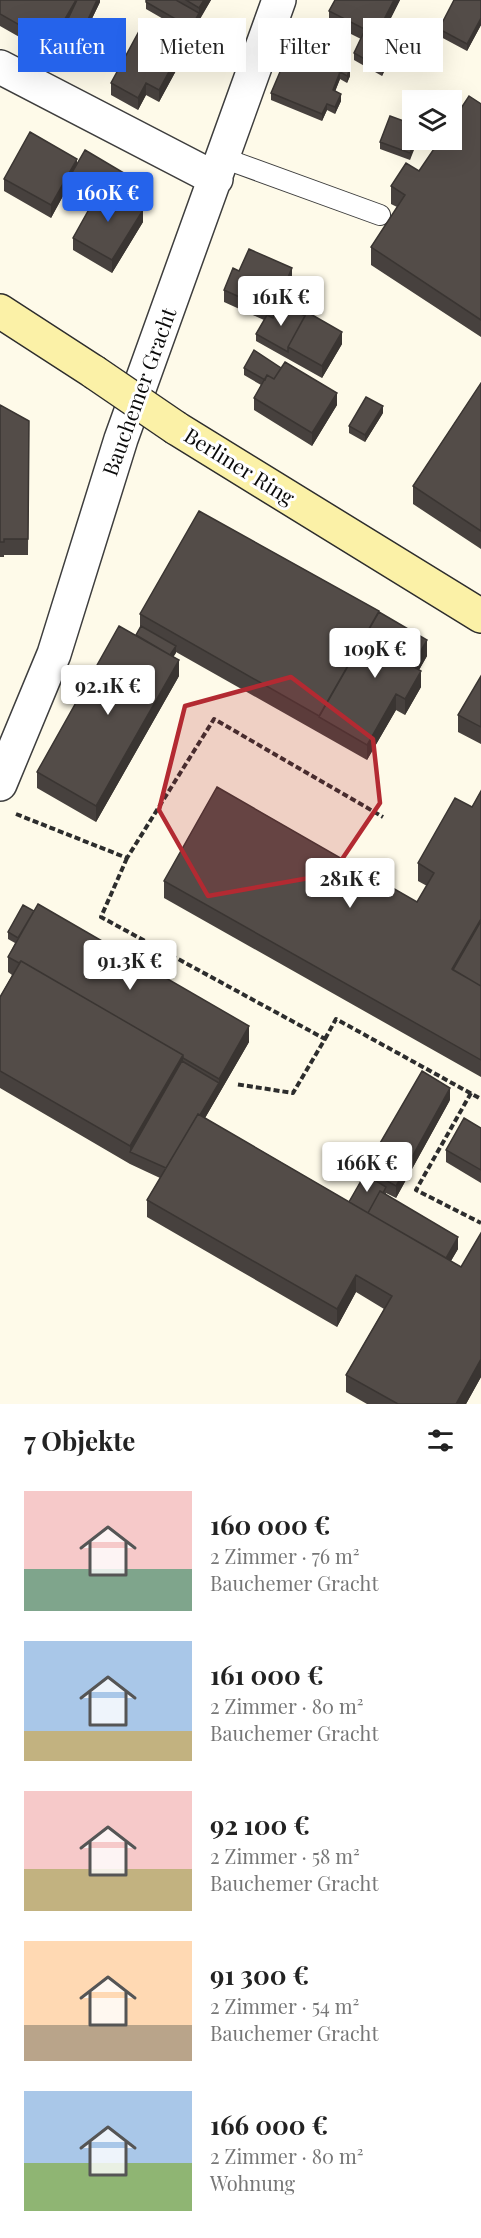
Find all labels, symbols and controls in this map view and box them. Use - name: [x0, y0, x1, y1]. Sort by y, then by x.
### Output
- chip: Kaufen: [18, 18, 126, 72]
- chip: Mieten: [138, 18, 246, 72]
- chip: Filter: [258, 18, 351, 72]
- chip: Neu: [363, 18, 443, 72]
- map controls: [402, 90, 462, 150]
- button: layers: [402, 90, 462, 150]
- pin: 160K €: [59, 172, 157, 223]
- text: 160K €: [76, 178, 140, 205]
- pin: 161K €: [232, 276, 330, 327]
- text: 161K €: [252, 282, 310, 309]
- street label: Bauchemer Gracht: [95, 303, 182, 479]
- street label: Berliner Ring: [180, 420, 301, 510]
- pin: 109K €: [326, 628, 424, 679]
- text: 109K €: [343, 634, 407, 661]
- pin: 92.1K €: [53, 665, 163, 716]
- text: 92.1K €: [75, 671, 141, 698]
- pin: 281K €: [301, 858, 399, 909]
- text: 281K €: [320, 864, 380, 891]
- pin: 91.3K €: [75, 940, 185, 991]
- text: 91.3K €: [98, 946, 162, 973]
- pin: 166K €: [318, 1142, 416, 1193]
- text: 166K €: [336, 1148, 398, 1175]
- text: 7 Objekte: [24, 1423, 135, 1458]
- icon: filters: [424, 1424, 457, 1457]
- text: 160 000 €: [210, 1507, 330, 1542]
- icon: home: [72, 1515, 144, 1587]
- text: 2 Zimmer · 76 m²: [210, 1542, 360, 1569]
- text: Bauchemer Gracht: [210, 1569, 378, 1596]
- text: 161 000 €: [210, 1657, 324, 1692]
- icon: home: [72, 1665, 144, 1737]
- text: 2 Zimmer · 80 m²: [210, 1692, 364, 1719]
- text: Bauchemer Gracht: [210, 1719, 378, 1746]
- text: 92 100 €: [210, 1807, 310, 1842]
- icon: home: [72, 1815, 144, 1887]
- text: 2 Zimmer · 58 m²: [210, 1842, 360, 1869]
- text: Bauchemer Gracht: [210, 1869, 378, 1896]
- text: 91 300 €: [210, 1957, 309, 1992]
- icon: home: [72, 1965, 144, 2037]
- text: 2 Zimmer · 54 m²: [210, 1992, 359, 2019]
- text: Bauchemer Gracht: [210, 2019, 378, 2046]
- text: 166 000 €: [210, 2107, 328, 2142]
- icon: home: [72, 2115, 144, 2187]
- text: 2 Zimmer · 80 m²: [210, 2142, 364, 2169]
- text: Wohnung: [210, 2169, 295, 2196]

